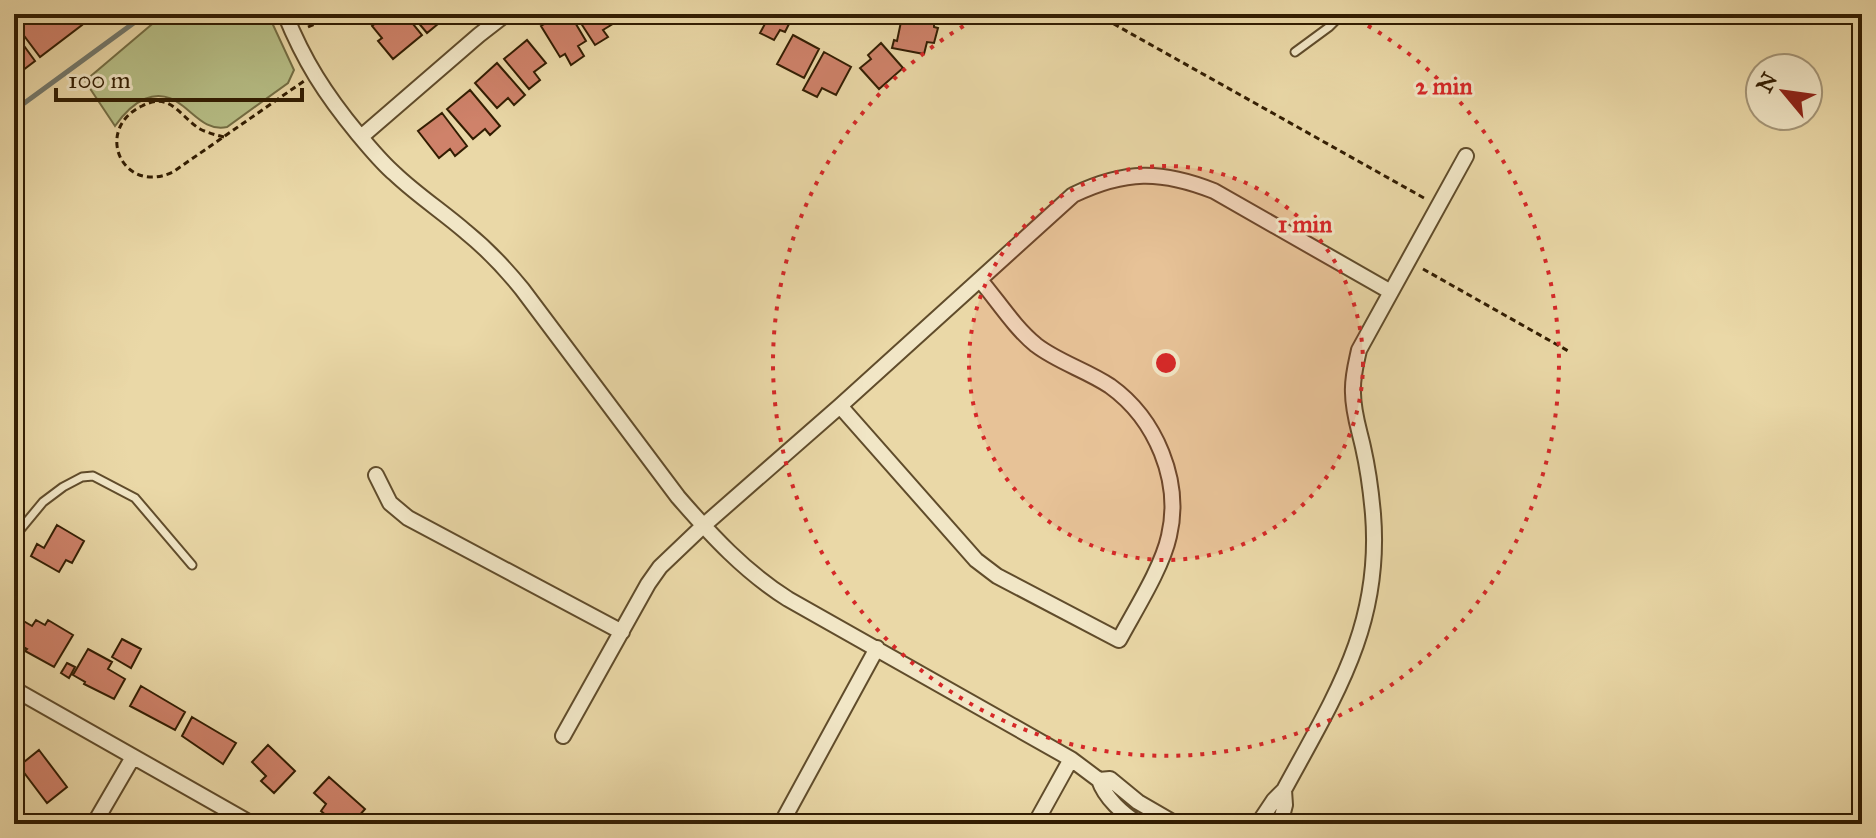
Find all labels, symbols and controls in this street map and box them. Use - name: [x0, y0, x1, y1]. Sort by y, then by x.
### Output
- scale bar: [56, 52, 302, 102]
- north arrow: [1744, 52, 1824, 132]
- text: 100 m: [68, 65, 131, 95]
- text: N: [1751, 68, 1783, 97]
- text: 2 min: [1416, 71, 1472, 101]
- text: 1 min: [1278, 209, 1332, 239]
- centre of rings: [1152, 349, 1180, 377]

